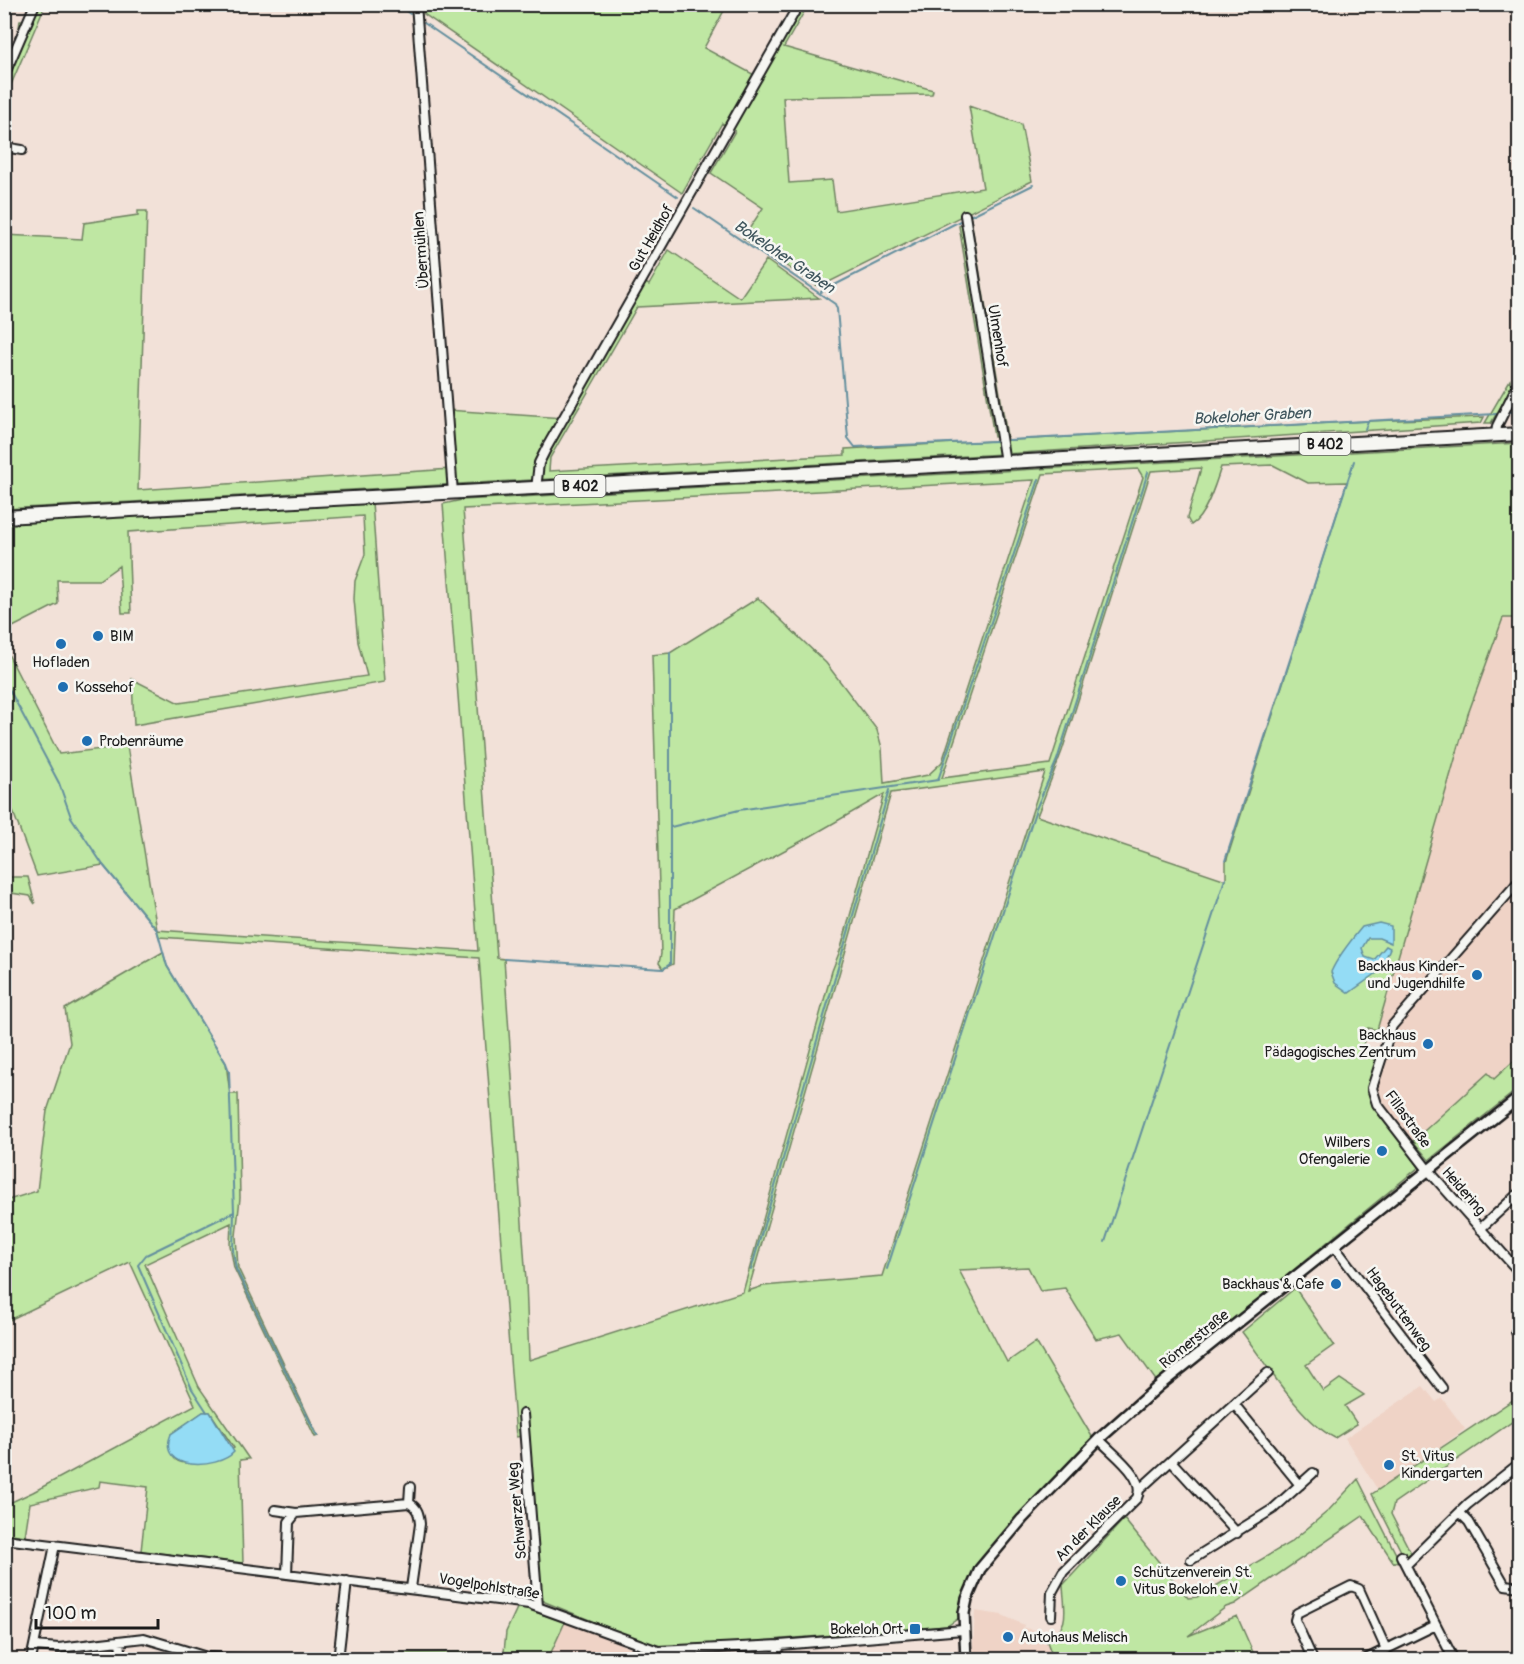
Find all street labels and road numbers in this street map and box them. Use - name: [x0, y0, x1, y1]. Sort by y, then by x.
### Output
- street label: Gut Heidhof: [625, 201, 678, 275]
- street label: Übermühlen: [409, 211, 434, 289]
- street label: Ulmenhof: [983, 303, 1012, 369]
- road number: B 402: [1300, 433, 1350, 455]
- road number: B 402: [554, 475, 606, 497]
- street label: Fillastraße: [1380, 1087, 1435, 1152]
- street label: Heidering: [1438, 1163, 1490, 1219]
- street label: Hagebuttenweg: [1362, 1264, 1435, 1355]
- street label: Römerstraße: [1156, 1305, 1233, 1373]
- street label: Schwarzer Weg: [504, 1462, 531, 1560]
- street label: An der Klause: [1051, 1491, 1126, 1565]
- street label: Vogelpohlstraße: [437, 1569, 541, 1604]

